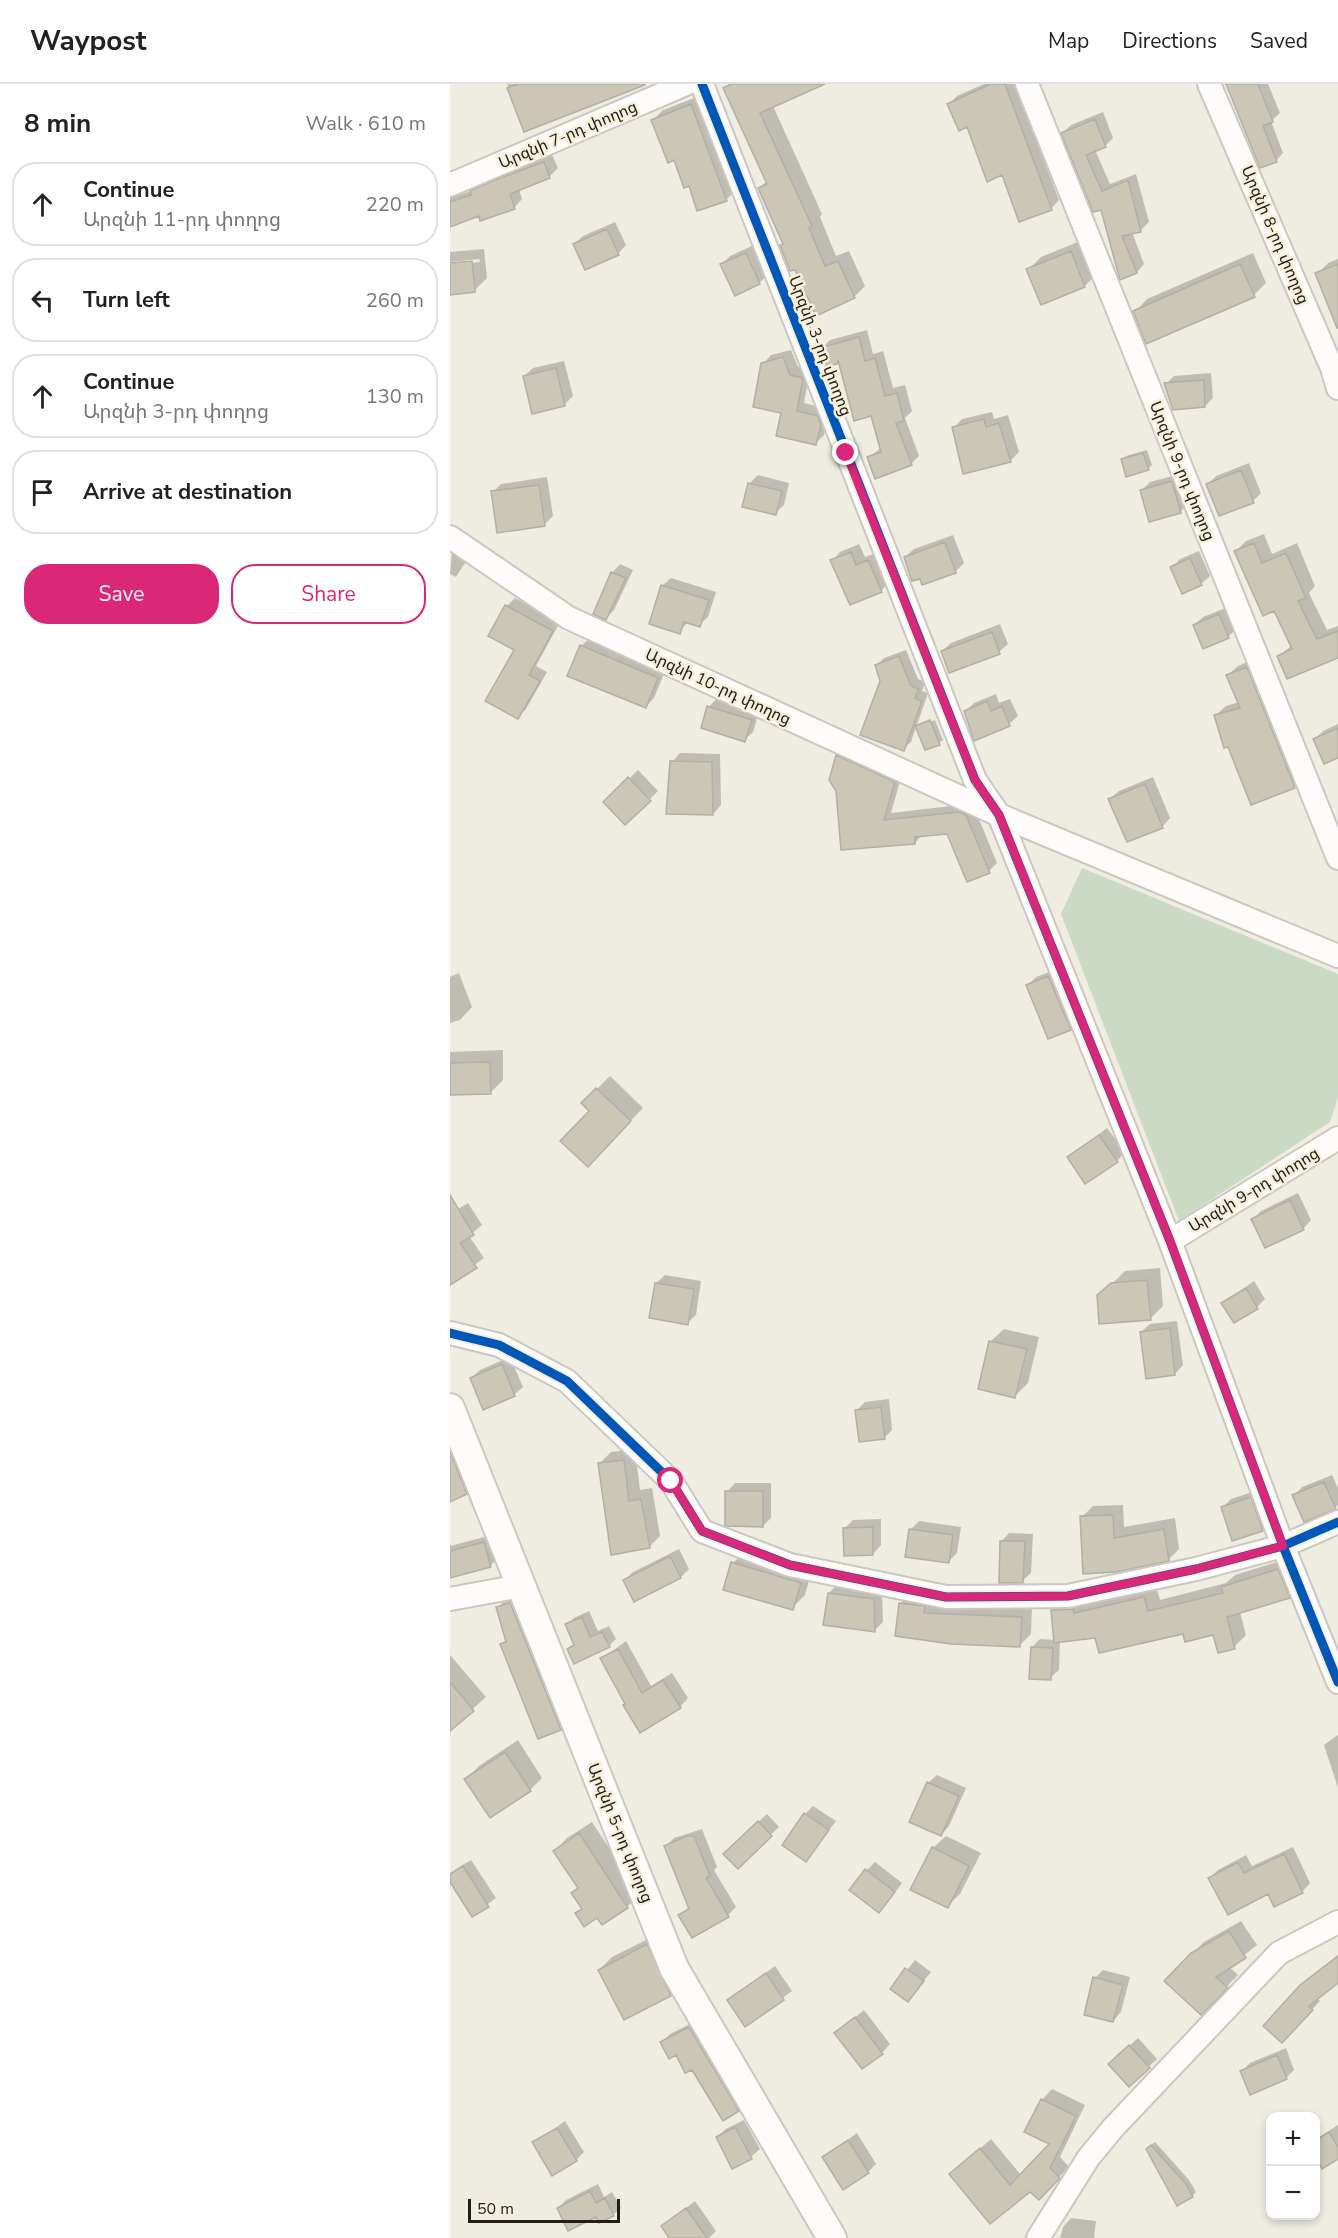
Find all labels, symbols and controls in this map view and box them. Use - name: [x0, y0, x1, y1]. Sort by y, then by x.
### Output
- text: Waypost: [30, 22, 147, 60]
- text: Map: [1048, 27, 1089, 55]
- text: Directions: [1122, 27, 1217, 55]
- text: Saved: [1250, 27, 1308, 55]
- street label: Արզնի 7-րդ փողոց: [495, 96, 641, 174]
- text: 8 min: [24, 106, 91, 141]
- text: Walk · 610 m: [306, 110, 426, 137]
- street label: Արզնի 8-րդ փողոց: [1236, 162, 1314, 308]
- text: Continue: [83, 175, 174, 205]
- icon: ahead: [26, 188, 59, 221]
- text: 220 m: [366, 191, 424, 218]
- text: Արզնի 11-րդ փողոց: [83, 206, 281, 233]
- street label: Արզնի 3-րդ փողոց: [783, 273, 857, 419]
- icon: left: [26, 284, 59, 317]
- text: Turn left: [83, 285, 170, 315]
- text: 260 m: [366, 287, 424, 314]
- text: Continue: [83, 367, 174, 397]
- icon: ahead: [26, 380, 59, 413]
- text: 130 m: [366, 383, 424, 410]
- text: Արզնի 3-րդ փողոց: [83, 398, 269, 425]
- street label: Արզնի 9-րդ փողոց: [1144, 398, 1220, 544]
- route end: [832, 439, 858, 465]
- icon: arrive: [26, 476, 59, 509]
- text: Arrive at destination: [83, 477, 292, 507]
- button: Save: [24, 564, 219, 624]
- button: Share: [231, 564, 426, 624]
- street label: Արզնի 10-րդ փողոց: [642, 644, 794, 730]
- street label: Արզնի 9-րդ փողոց: [1185, 1142, 1323, 1238]
- route start: [657, 1467, 683, 1493]
- street label: Արզնի 5-րդ փողոց: [582, 1760, 658, 1906]
- map controls: [1266, 2112, 1320, 2220]
- button: +: [1266, 2112, 1320, 2166]
- button: −: [1266, 2166, 1320, 2220]
- scale bar: [468, 2196, 620, 2224]
- text: 50 m: [477, 2198, 514, 2220]

